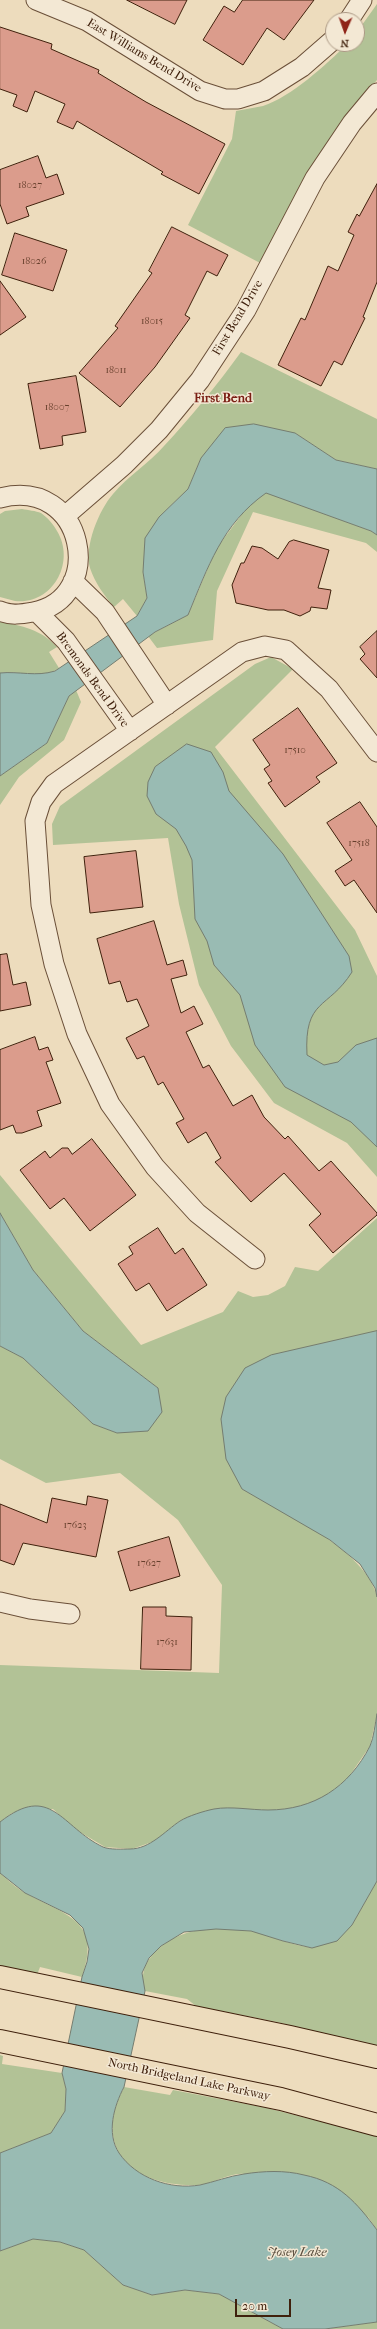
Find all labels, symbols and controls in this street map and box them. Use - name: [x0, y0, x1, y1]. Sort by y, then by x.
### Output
- north arrow: [325, 12, 365, 52]
- street label: East Williams Bend Drive: [84, 16, 204, 96]
- text: N: [340, 37, 349, 50]
- house number: 18027: [18, 180, 42, 192]
- house number: 18026: [22, 256, 46, 268]
- street label: First Bend Drive: [210, 278, 266, 358]
- house number: 18015: [141, 316, 163, 328]
- house number: 18011: [105, 365, 127, 377]
- district label: First Bend: [194, 391, 252, 407]
- house number: 18007: [45, 402, 69, 414]
- street label: Bremonds Bend Drive: [53, 630, 131, 730]
- house number: 17510: [284, 745, 306, 757]
- house number: 17518: [348, 838, 370, 850]
- house number: 17623: [63, 1520, 87, 1532]
- house number: 17627: [137, 1558, 161, 1570]
- house number: 17631: [156, 1637, 178, 1649]
- street label: North Bridgeland Lake Parkway: [107, 2056, 271, 2104]
- water label: Josey Lake: [268, 2245, 326, 2261]
- scale bar: [237, 2291, 293, 2317]
- text: 20 m: [242, 2299, 267, 2313]

